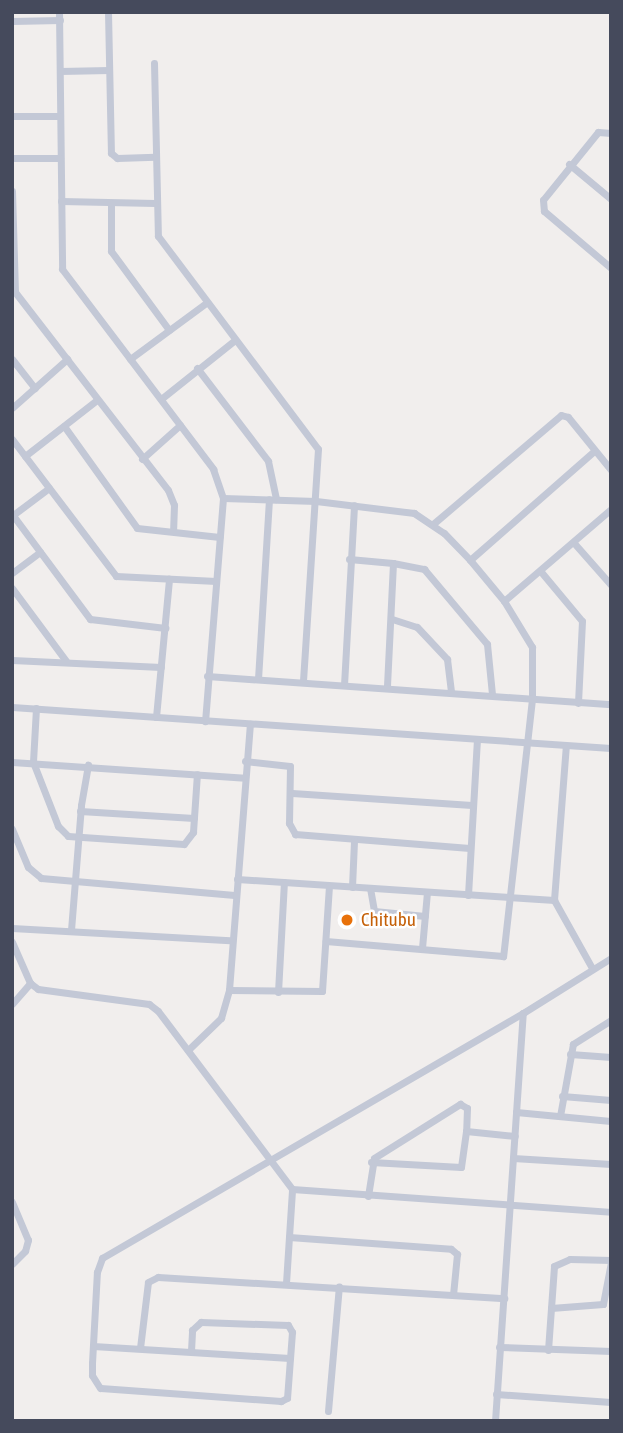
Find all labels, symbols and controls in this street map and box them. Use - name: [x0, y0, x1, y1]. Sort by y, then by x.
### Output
- place label: Chitubu: [361, 909, 416, 931]
- marker: Chitubu: [339, 912, 355, 928]

